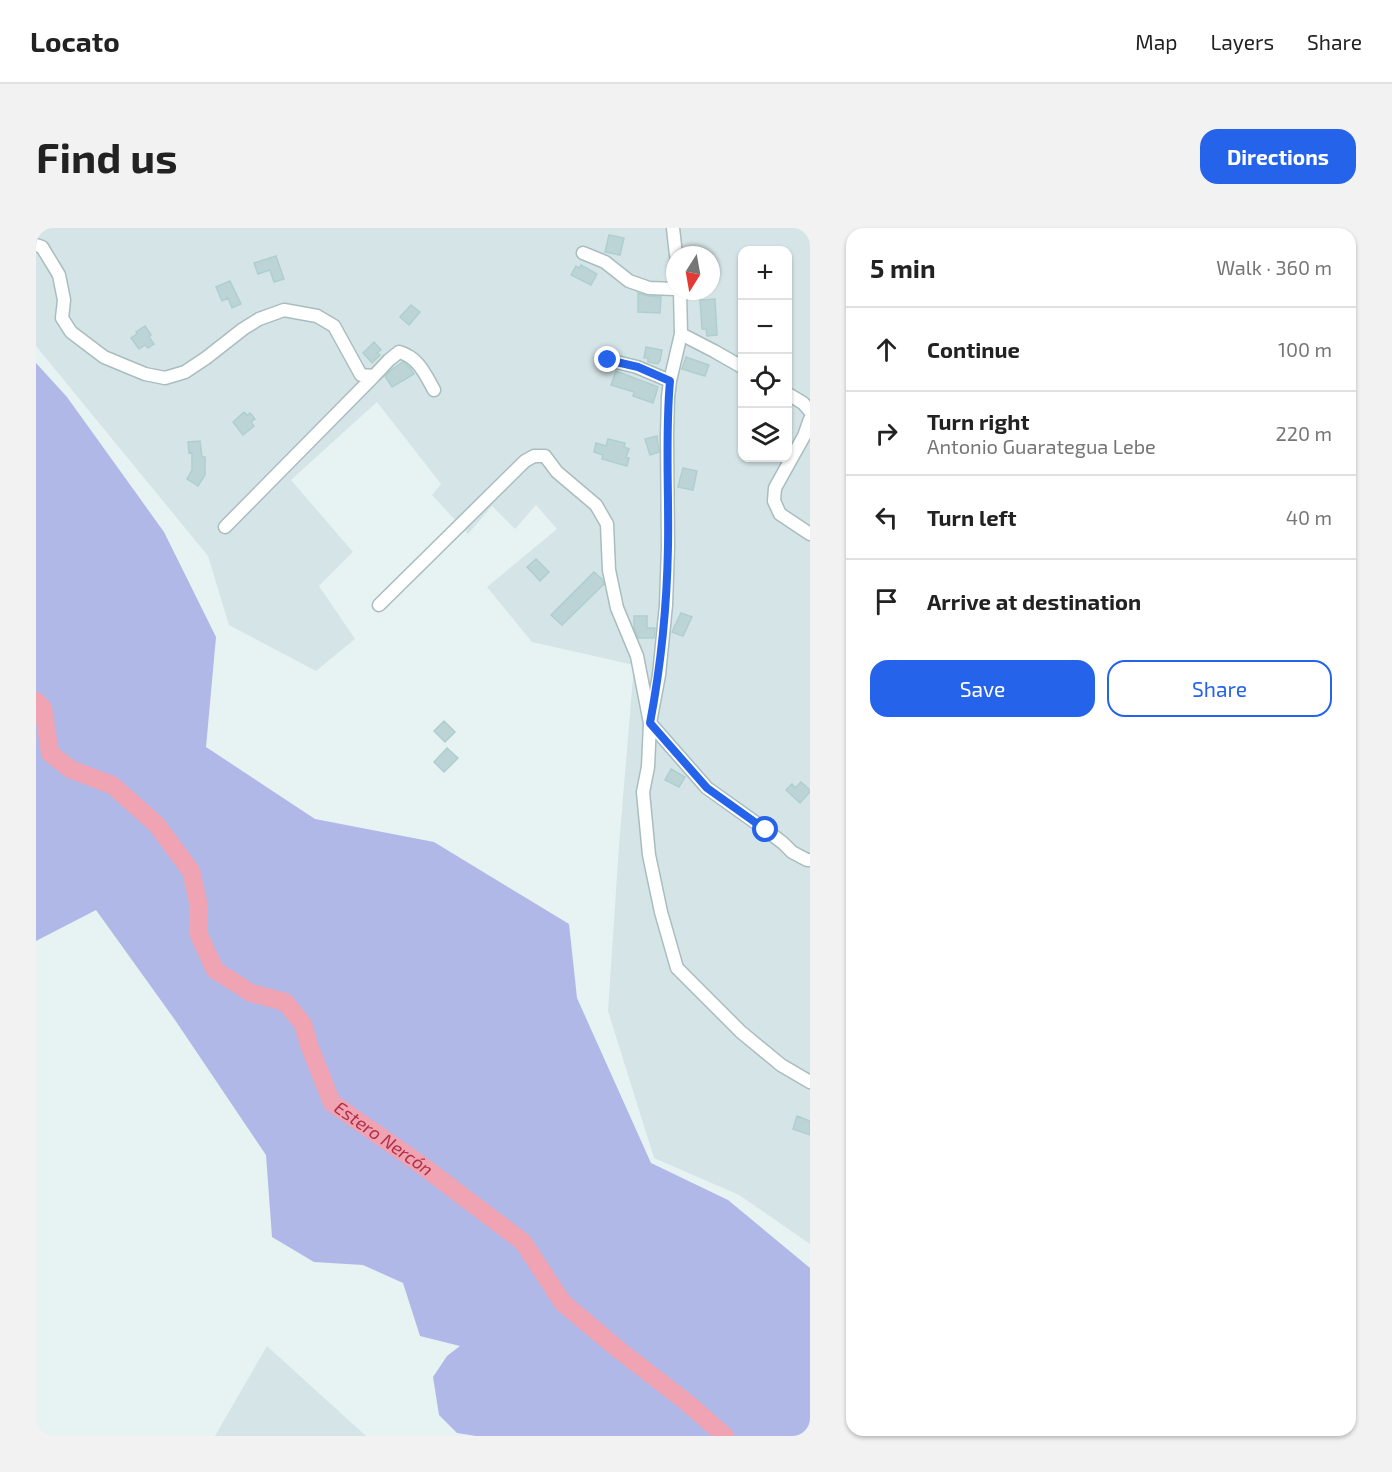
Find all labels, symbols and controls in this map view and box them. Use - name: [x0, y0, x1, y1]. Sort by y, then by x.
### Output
- text: Locato: [30, 24, 120, 58]
- text: Map: [1135, 29, 1177, 54]
- text: Layers: [1210, 29, 1274, 54]
- text: Share: [1307, 29, 1362, 54]
- button: Directions: [1200, 129, 1356, 184]
- text: Find us: [36, 131, 178, 181]
- north arrow: [666, 246, 720, 300]
- map controls: [738, 246, 792, 462]
- button: +: [738, 246, 792, 300]
- text: 5 min: [870, 252, 936, 283]
- text: Walk · 360 m: [1216, 255, 1332, 279]
- button: −: [738, 300, 792, 354]
- icon: ahead: [870, 333, 903, 366]
- text: Continue: [927, 336, 1020, 362]
- text: 100 m: [1278, 337, 1332, 361]
- route end: [594, 346, 620, 372]
- button: locate: [738, 354, 792, 408]
- button: layers: [738, 408, 792, 462]
- text: Turn right: [927, 408, 1029, 434]
- icon: right: [870, 417, 903, 450]
- text: 220 m: [1275, 421, 1332, 445]
- text: Antonio Guarategua Lebe: [927, 434, 1156, 458]
- icon: left: [870, 501, 903, 534]
- text: Turn left: [927, 504, 1016, 530]
- text: 40 m: [1286, 505, 1332, 529]
- icon: arrive: [870, 585, 903, 618]
- text: Arrive at destination: [927, 588, 1141, 614]
- button: Save: [870, 660, 1095, 717]
- button: Share: [1107, 660, 1332, 717]
- route start: [752, 816, 778, 842]
- water label: Estero Nercón: [331, 1096, 438, 1180]

